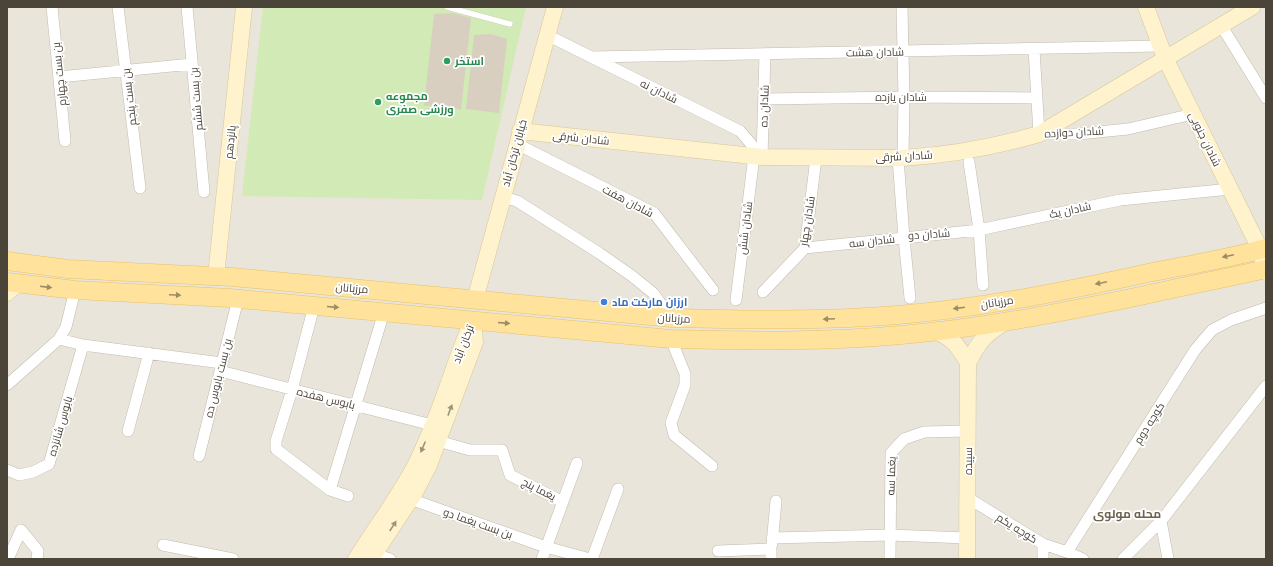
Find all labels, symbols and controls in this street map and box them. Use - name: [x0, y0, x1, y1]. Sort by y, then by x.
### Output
- street label: بن بست چهارم: [48, 41, 70, 107]
- street label: شادان هشت: [846, 43, 904, 60]
- place label: استخر: [454, 53, 484, 68]
- marker: استخر: [442, 56, 452, 66]
- street label: بن بست پنجم: [118, 67, 140, 127]
- street label: بن بست ششم: [185, 67, 207, 131]
- street label: شادان نه: [638, 75, 681, 106]
- street label: شادان ده: [755, 84, 772, 128]
- place label: مجموعه ورزشی صفری: [386, 88, 454, 117]
- street label: شادان یازده: [875, 89, 927, 104]
- marker: مجموعه ورزشی صفری: [373, 97, 383, 107]
- street label: شادان جنوبی: [1186, 109, 1225, 169]
- street label: خیابان ترخان آباد: [497, 118, 530, 188]
- street label: شادان دوازده: [1044, 122, 1104, 141]
- street label: پانزدهم: [220, 124, 240, 160]
- street label: شادان شرقی: [552, 127, 610, 148]
- street label: شادان شرقی: [875, 147, 933, 164]
- street label: شادان هفت: [600, 181, 656, 220]
- street label: شادان چهار: [795, 195, 818, 248]
- street label: شادان یک: [1047, 198, 1092, 221]
- street label: شادان شش: [734, 200, 755, 255]
- street label: شادان دو: [907, 225, 950, 242]
- street label: شادان سه: [848, 231, 896, 250]
- one-way arrow: [1222, 254, 1234, 260]
- street label: مرزبانان: [335, 279, 369, 296]
- one-way arrow: [1095, 281, 1107, 287]
- one-way arrow: [40, 283, 52, 290]
- one-way arrow: [169, 292, 181, 299]
- street label: مرزبانان: [979, 292, 1014, 311]
- place label: ارزان مارکت ماد: [612, 294, 687, 309]
- marker: ارزان مارکت ماد: [599, 297, 609, 307]
- one-way arrow: [327, 304, 339, 311]
- one-way arrow: [953, 304, 965, 311]
- street label: مرزبانان: [657, 309, 691, 326]
- one-way arrow: [823, 315, 835, 322]
- one-way arrow: [498, 320, 510, 326]
- street label: ترخان آباد: [448, 322, 477, 365]
- street label: بن بست بابوس ده: [200, 337, 235, 419]
- street label: بابوس هفده: [295, 383, 357, 412]
- street label: بابوس شانزده: [44, 394, 75, 458]
- street label: کوچه دوم: [1130, 399, 1168, 447]
- one-way arrow: [447, 404, 453, 416]
- one-way arrow: [419, 442, 425, 454]
- street label: سپیده: [960, 447, 975, 475]
- street label: یغما سه: [882, 456, 899, 496]
- street label: یغما پنج: [519, 474, 559, 504]
- street label: بن بست یغما دو: [441, 504, 515, 541]
- district label: محله مولوی: [1093, 505, 1161, 522]
- street label: کوچه یکم: [993, 509, 1041, 547]
- one-way arrow: [389, 520, 396, 532]

